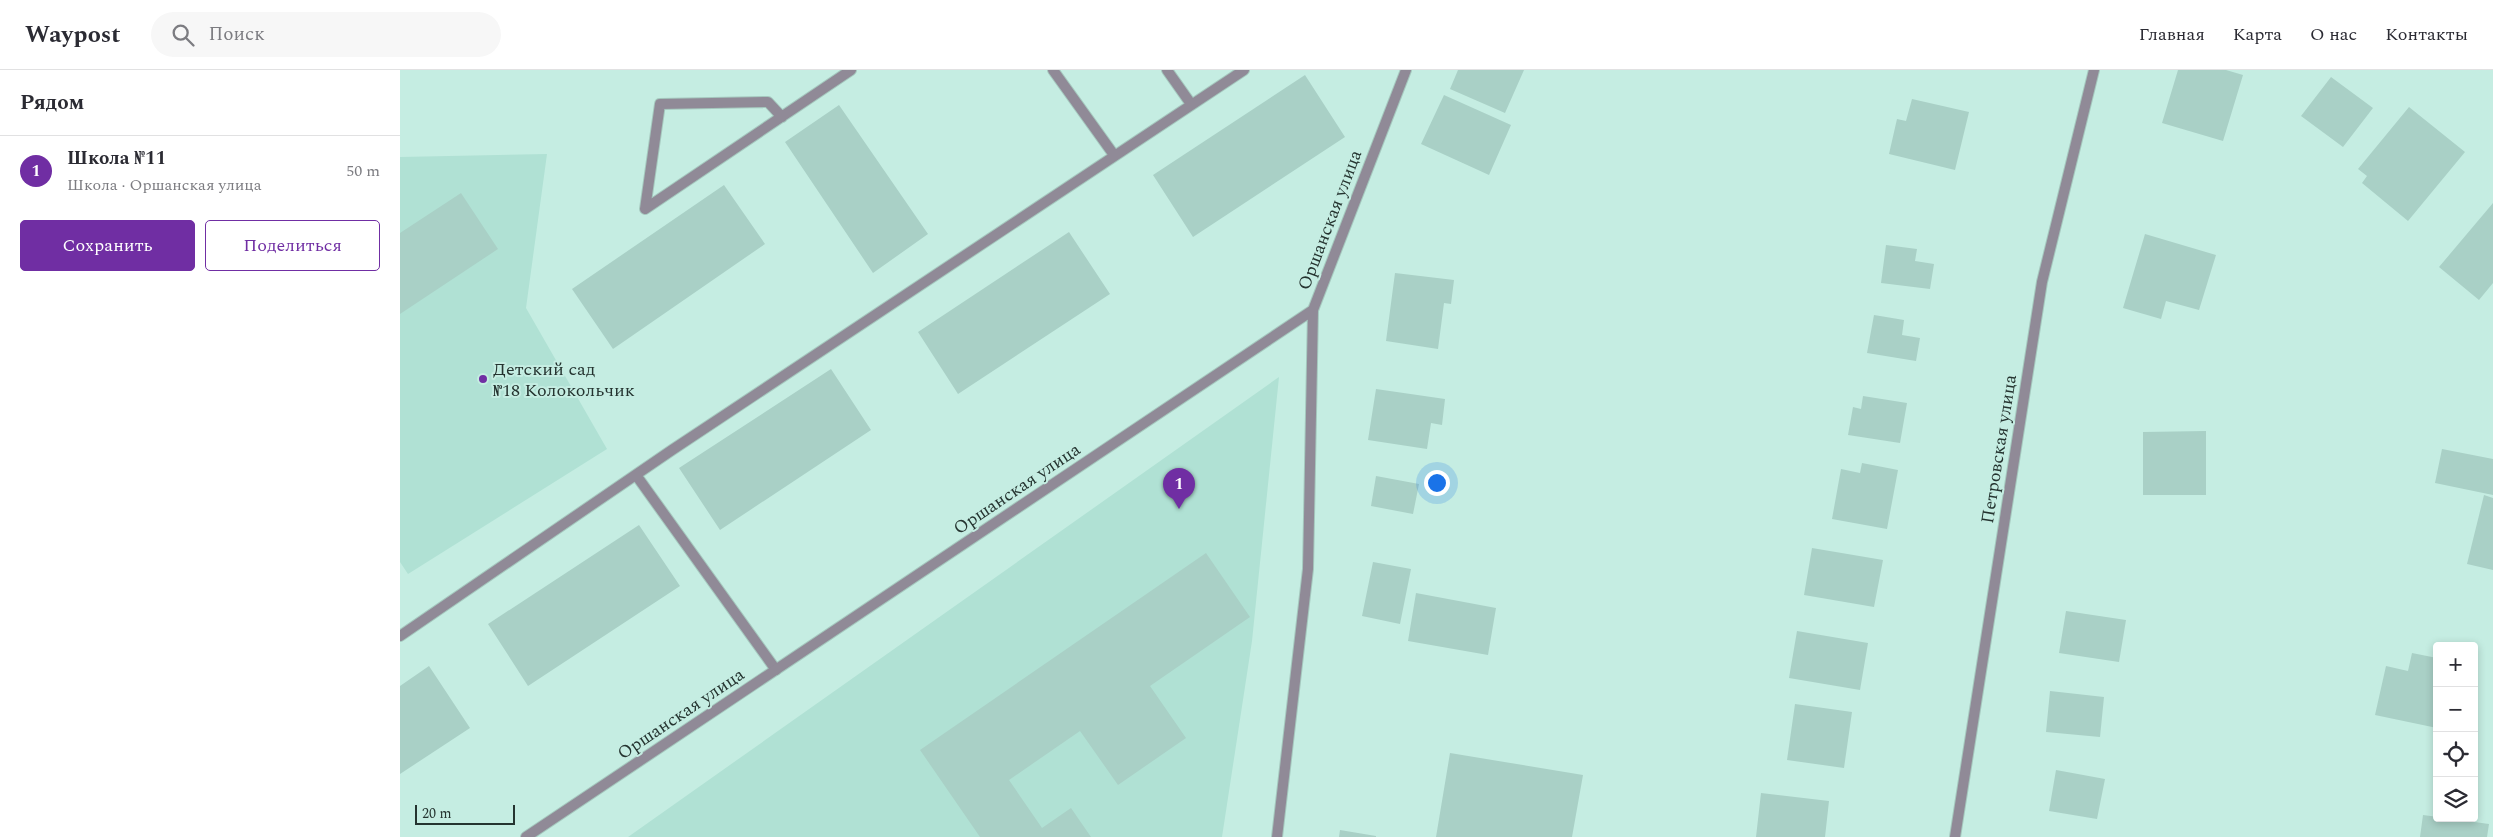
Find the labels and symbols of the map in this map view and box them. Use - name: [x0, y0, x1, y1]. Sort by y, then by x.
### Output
- street label: Оршанская улица: [1291, 146, 1369, 294]
- place label: Детский сад №18 Колокольчик: [493, 356, 635, 404]
- street label: Петровская улица: [1974, 372, 2024, 525]
- marker: Детский сад №18 Колокольчик: [477, 373, 489, 385]
- street label: Оршанская улица: [948, 436, 1086, 542]
- pin: 1: [1163, 468, 1195, 509]
- your location: [1424, 470, 1450, 496]
- street label: Оршанская улица: [612, 661, 750, 767]
- scale bar: [415, 802, 515, 825]

